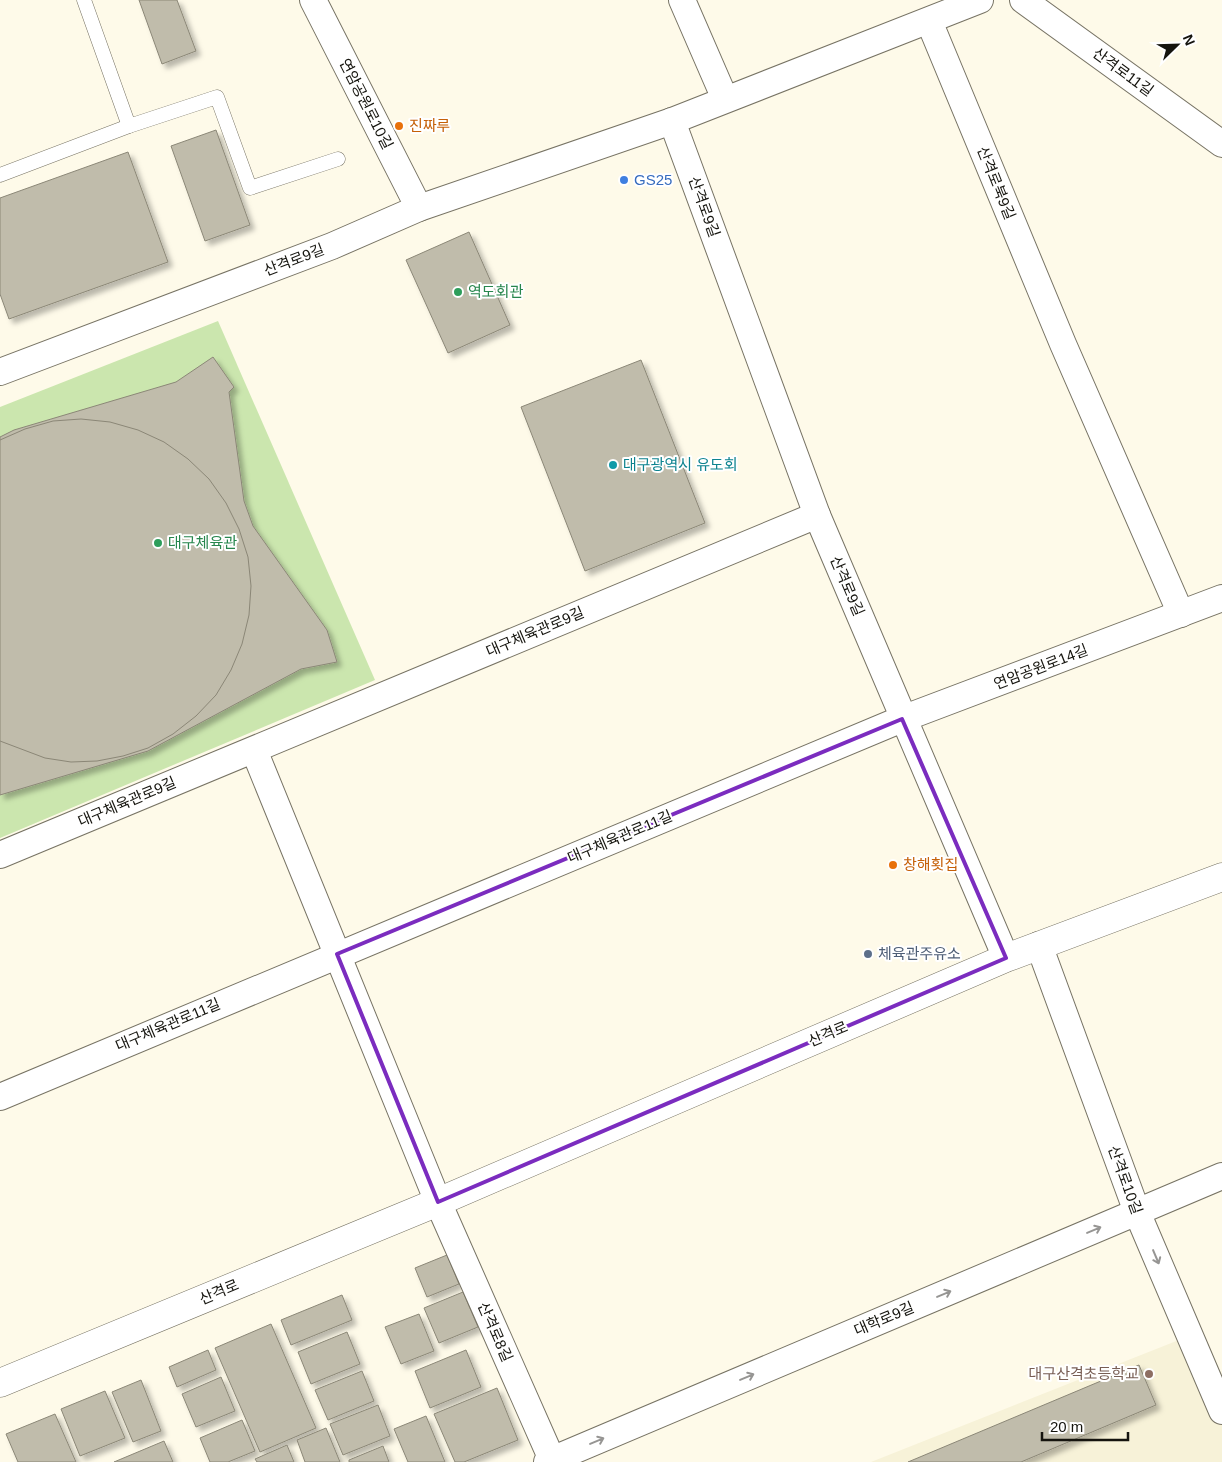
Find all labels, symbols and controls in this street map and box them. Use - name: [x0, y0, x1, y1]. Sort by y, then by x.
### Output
- north arrow: [1152, 20, 1202, 70]
- text: N: [1180, 32, 1198, 48]
- street label: 산격로11길: [1090, 44, 1157, 99]
- street label: 연암공원로10길: [336, 56, 397, 152]
- place label: 진짜루: [409, 117, 450, 134]
- marker: 진짜루: [393, 120, 405, 132]
- street label: 산격로북9길: [974, 144, 1019, 222]
- place label: GS25: [634, 171, 672, 188]
- marker: GS25: [618, 174, 630, 186]
- street label: 산격로9길: [686, 174, 723, 240]
- street label: 산격로9길: [261, 240, 327, 279]
- place label: 역도회관: [468, 283, 523, 300]
- marker: 역도회관: [452, 286, 464, 298]
- place label: 대구광역시 유도회: [623, 456, 738, 473]
- marker: 대구광역시 유도회: [607, 459, 619, 471]
- place label: 대구체육관: [168, 534, 237, 551]
- marker: 대구체육관: [152, 537, 164, 549]
- street label: 산격로9길: [827, 553, 868, 618]
- street label: 대구체육관로9길: [483, 603, 586, 660]
- street label: 연암공원로14길: [991, 641, 1090, 692]
- street label: 대구체육관로9길: [75, 773, 178, 830]
- street label: 대구체육관로11길: [565, 807, 675, 866]
- place label: 창해횟집: [903, 856, 958, 873]
- marker: 창해횟집: [887, 859, 899, 871]
- place label: 체육관주유소: [878, 945, 961, 962]
- marker: 체육관주유소: [862, 948, 874, 960]
- street label: 대구체육관로11길: [113, 995, 223, 1054]
- street label: 산격로: [805, 1018, 850, 1049]
- street label: 산격로10길: [1105, 1143, 1146, 1217]
- one-way arrow: [1086, 1225, 1101, 1235]
- one-way arrow: [1151, 1249, 1161, 1264]
- street label: 산격로: [196, 1276, 241, 1307]
- one-way arrow: [937, 1288, 952, 1297]
- street label: 대학로9길: [851, 1298, 916, 1339]
- street label: 산격로8길: [475, 1299, 516, 1364]
- place label: 대구산격초등학교: [1029, 1365, 1139, 1382]
- marker: 대구산격초등학교: [1143, 1368, 1155, 1380]
- one-way arrow: [739, 1372, 754, 1381]
- scale bar: [1042, 1410, 1128, 1442]
- text: 20 m: [1050, 1418, 1083, 1435]
- one-way arrow: [589, 1435, 604, 1445]

